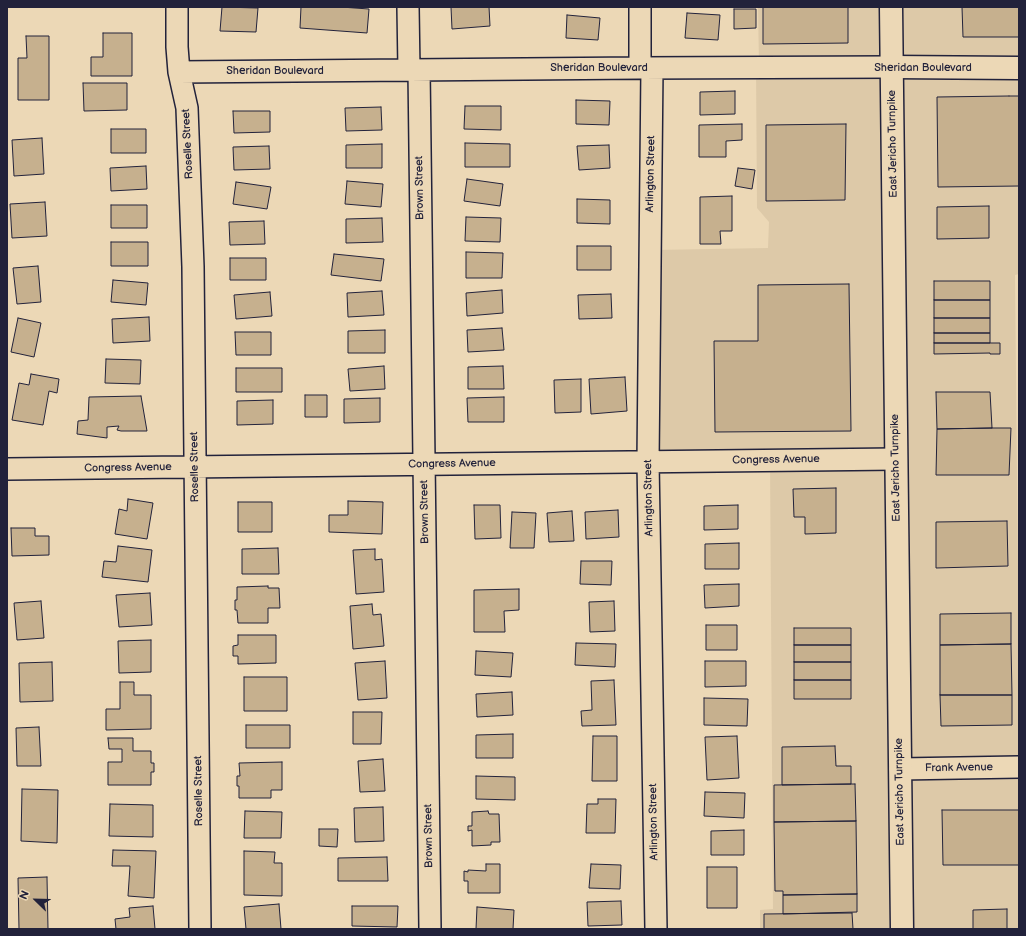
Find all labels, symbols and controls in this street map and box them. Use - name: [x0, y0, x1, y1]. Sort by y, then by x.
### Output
- street label: Sheridan Boulevard: [550, 61, 648, 75]
- street label: Sheridan Boulevard: [874, 61, 972, 75]
- street label: Sheridan Boulevard: [226, 64, 324, 78]
- street label: East Jericho Turnpike: [885, 90, 901, 198]
- street label: Roselle Street: [180, 108, 196, 180]
- street label: Arlington Street: [644, 135, 658, 213]
- street label: Brown Street: [413, 156, 427, 220]
- street label: East Jericho Turnpike: [888, 414, 904, 522]
- street label: Roselle Street: [188, 432, 202, 502]
- street label: Congress Avenue: [732, 453, 820, 467]
- street label: Congress Avenue: [408, 457, 496, 471]
- street label: Arlington Street: [642, 459, 656, 537]
- street label: Congress Avenue: [84, 461, 172, 475]
- street label: Brown Street: [418, 480, 432, 544]
- street label: East Jericho Turnpike: [892, 738, 908, 846]
- street label: Roselle Street: [192, 756, 206, 826]
- street label: Frank Avenue: [925, 761, 993, 775]
- street label: Arlington Street: [647, 783, 661, 861]
- street label: Brown Street: [422, 804, 436, 868]
- north arrow: [16, 880, 56, 920]
- text: N: [17, 889, 32, 901]

